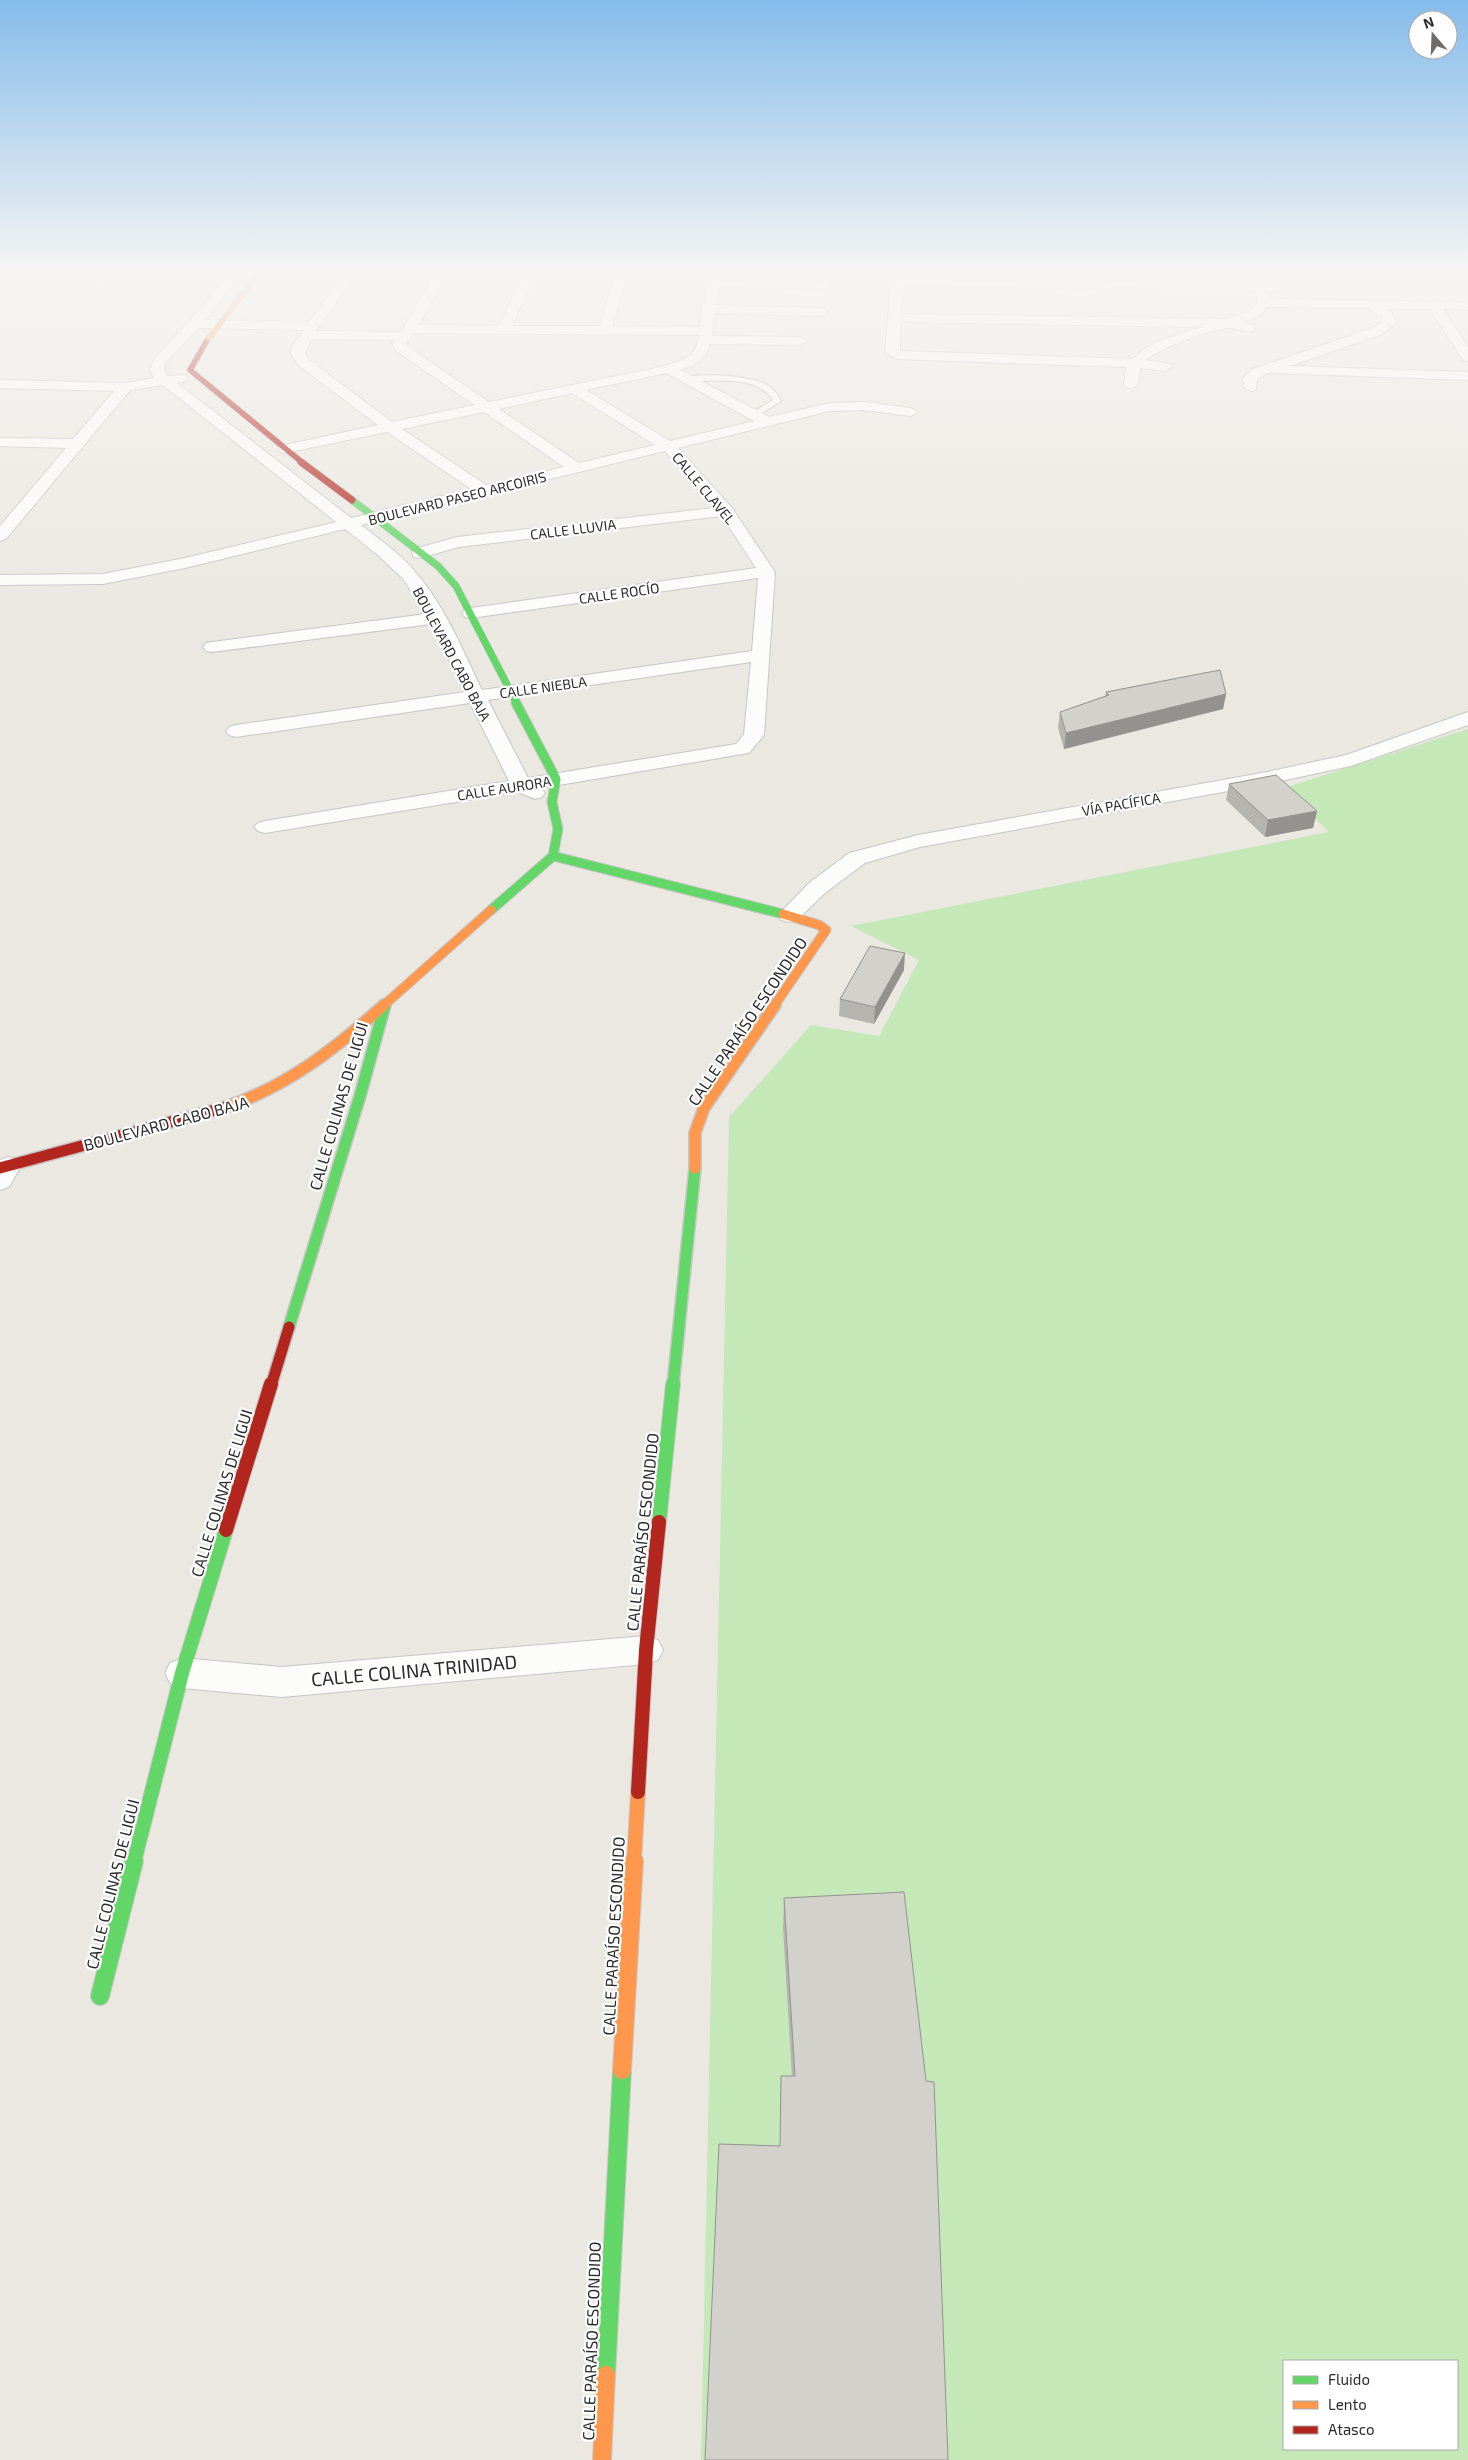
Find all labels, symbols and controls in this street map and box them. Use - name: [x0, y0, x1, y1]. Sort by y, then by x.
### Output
- north arrow: [1408, 10, 1458, 60]
- text: N: [1421, 13, 1436, 32]
- street label: CALLE CLAVEL: [669, 448, 739, 528]
- street label: BOULEVARD PASEO ARCOIRIS: [366, 468, 548, 528]
- street label: CALLE LLUVIA: [529, 515, 617, 543]
- street label: CALLE ROCÍO: [578, 579, 660, 607]
- street label: BOULEVARD CABO BAJA: [410, 584, 495, 724]
- street label: CALLE NIEBLA: [498, 672, 588, 702]
- street label: CALLE AURORA: [456, 772, 553, 804]
- street label: VÍA PACÍFICA: [1080, 789, 1162, 819]
- street label: CALLE PARAÍSO ESCONDIDO: [683, 933, 811, 1109]
- street label: CALLE COLINAS DE LIGUI: [305, 1020, 371, 1192]
- street label: BOULEVARD CABO BAJA: [81, 1092, 251, 1154]
- street label: CALLE COLINAS DE LIGUI: [186, 1407, 256, 1579]
- street label: CALLE PARAÍSO ESCONDIDO: [622, 1432, 662, 1632]
- street label: CALLE COLINA TRINIDAD: [310, 1650, 518, 1690]
- street label: CALLE COLINAS DE LIGUI: [82, 1797, 142, 1971]
- street label: CALLE PARAÍSO ESCONDIDO: [598, 1836, 628, 2036]
- street label: CALLE PARAÍSO ESCONDIDO: [578, 2241, 604, 2441]
- legend: [1283, 2360, 1458, 2450]
- text: Fluido: [1328, 2370, 1370, 2388]
- text: Lento: [1328, 2395, 1367, 2413]
- text: Atasco: [1328, 2420, 1374, 2438]

